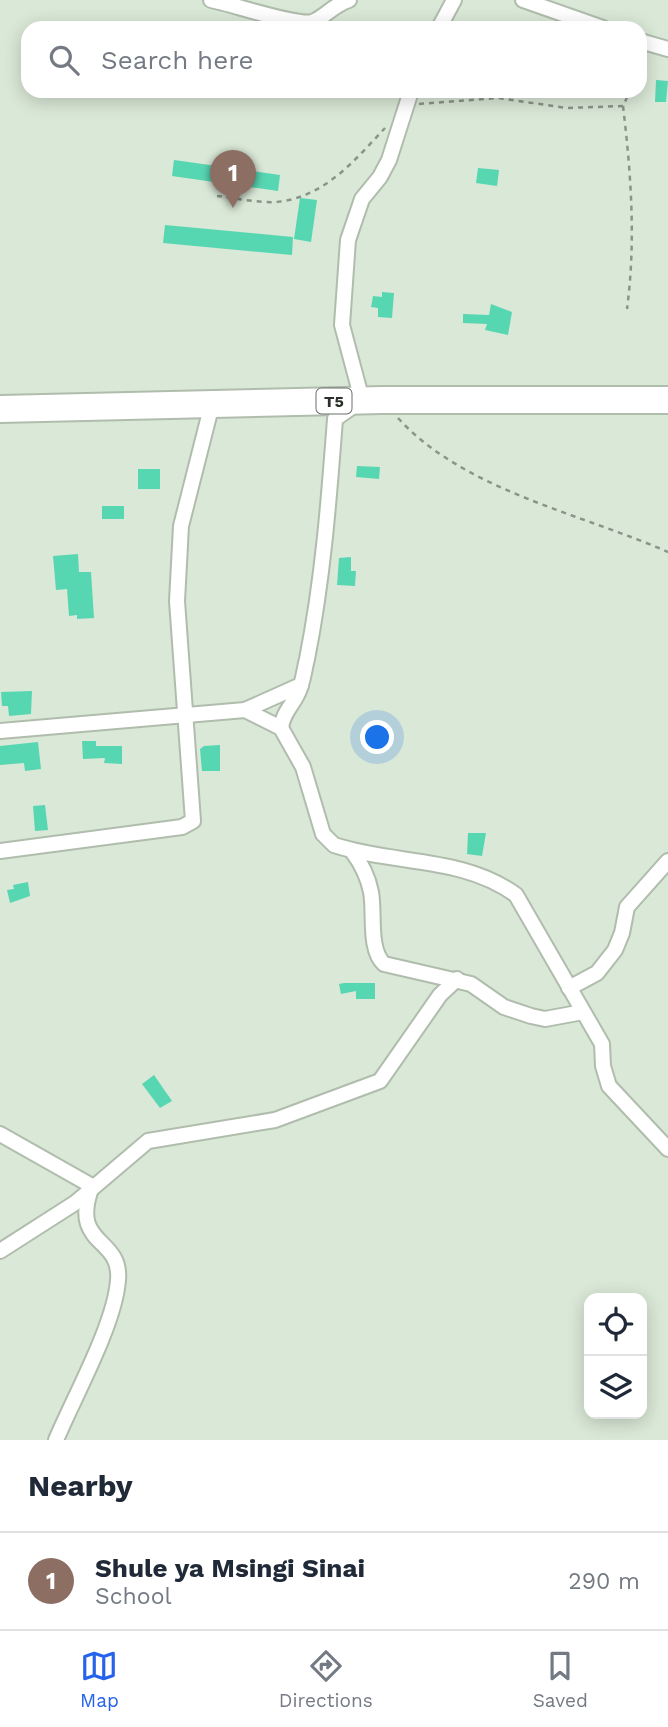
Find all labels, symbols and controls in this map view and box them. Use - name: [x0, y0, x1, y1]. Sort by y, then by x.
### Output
- search box: [21, 21, 647, 98]
- icon: search: [45, 41, 83, 79]
- text: Search here: [101, 45, 253, 75]
- pin: 1: [210, 150, 256, 208]
- road number: T5: [316, 388, 352, 414]
- your location: [360, 720, 394, 754]
- map controls: [584, 1293, 647, 1419]
- button: locate: [584, 1293, 647, 1356]
- button: layers: [584, 1356, 647, 1419]
- text: Nearby: [28, 1468, 133, 1503]
- text: Shule ya Msingi Sinai: [95, 1553, 365, 1583]
- text: 1: [46, 1568, 56, 1595]
- text: 290 m: [568, 1568, 640, 1595]
- text: School: [95, 1583, 172, 1610]
- tab: Map: [80, 1647, 119, 1712]
- tab: Directions: [279, 1647, 373, 1712]
- tab: Saved: [533, 1647, 588, 1712]

